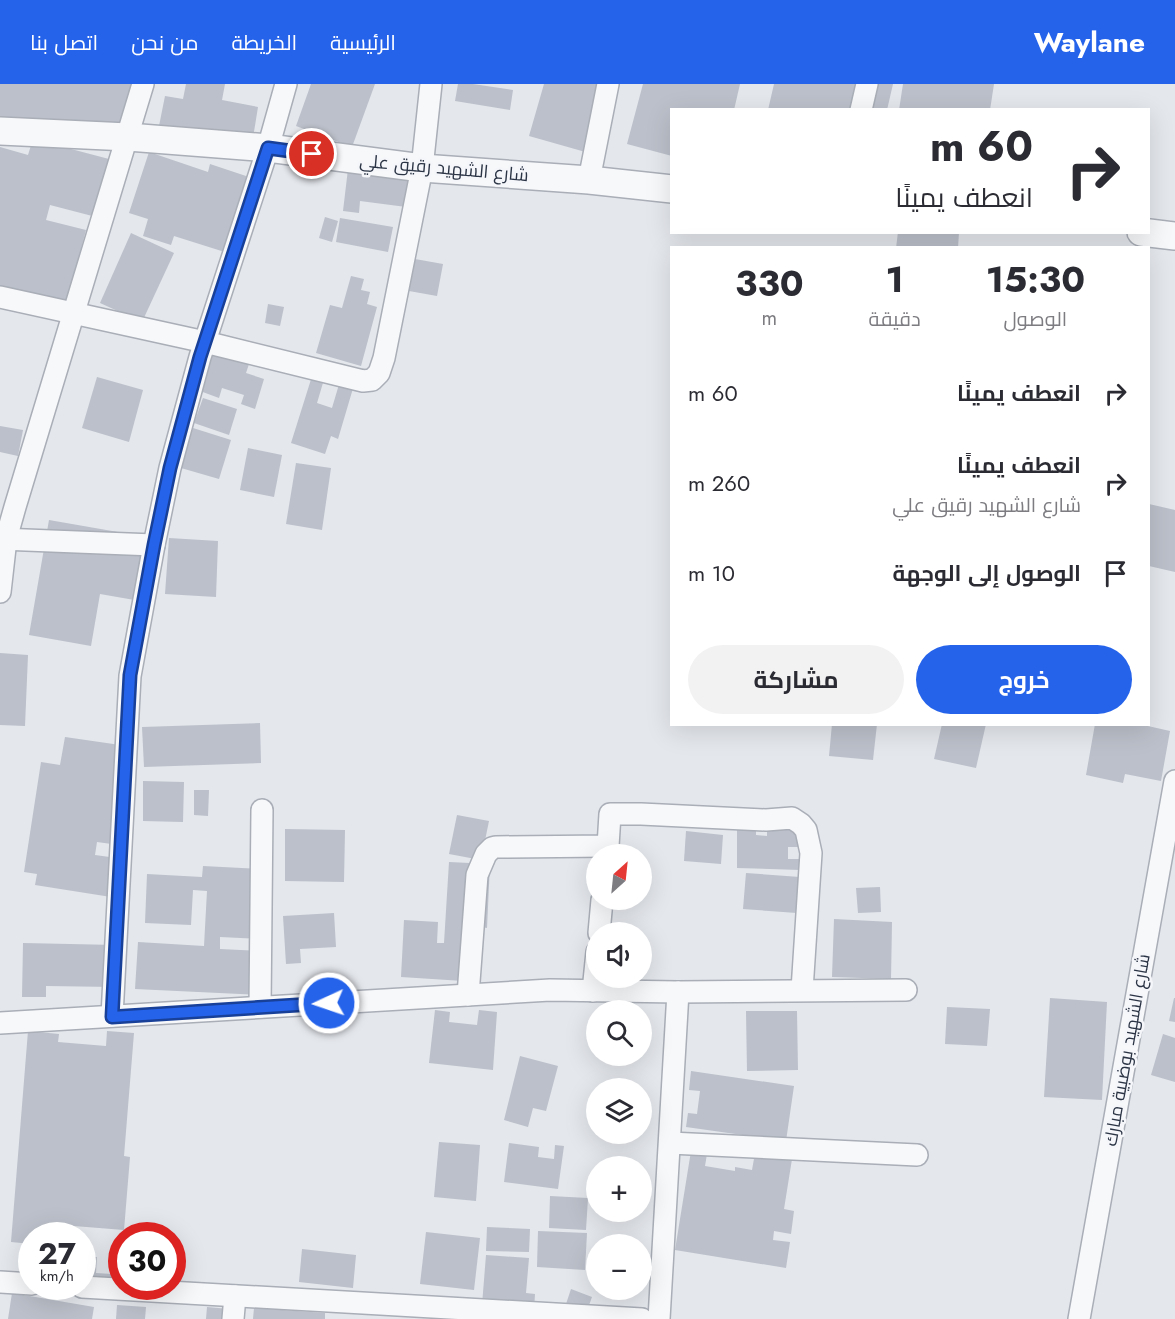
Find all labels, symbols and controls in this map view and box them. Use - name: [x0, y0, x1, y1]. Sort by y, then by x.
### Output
- text: Waylane: [1034, 22, 1145, 63]
- text: اتصل بنا: [30, 28, 98, 58]
- text: من نحن: [131, 28, 199, 58]
- text: الخريطة: [232, 28, 297, 58]
- text: الرئيسية: [330, 28, 396, 58]
- text: 60 m: [930, 116, 1033, 177]
- pin: [286, 128, 337, 179]
- icon: right: [1054, 132, 1132, 210]
- icon: arrive: [295, 137, 328, 170]
- street label: شارع الشهيد رقيق علي: [358, 148, 530, 189]
- text: انعطف يمينًا: [895, 178, 1033, 217]
- text: 1: [885, 253, 904, 305]
- text: 15:30: [986, 253, 1085, 305]
- text: 330: [735, 257, 804, 309]
- text: m: [762, 304, 777, 333]
- text: دقيقة: [869, 305, 921, 334]
- text: الوصول: [1003, 305, 1067, 334]
- text: 60 m: [688, 377, 738, 409]
- text: انعطف يمينًا: [957, 377, 1081, 409]
- icon: right: [1099, 377, 1132, 410]
- text: انعطف يمينًا: [957, 449, 1081, 481]
- text: 260 m: [688, 467, 750, 499]
- icon: right: [1099, 467, 1132, 500]
- text: شارع الشهيد رقيق علي: [892, 491, 1081, 520]
- text: 10 m: [688, 557, 735, 589]
- text: الوصول إلى الوجهة: [893, 557, 1081, 589]
- icon: arrive: [1099, 557, 1132, 590]
- button: مشاركة: [688, 645, 904, 714]
- button: خروج: [916, 645, 1132, 714]
- north arrow: [586, 844, 652, 910]
- map controls: [586, 844, 652, 1300]
- button: sound: [586, 922, 652, 988]
- street label: شارع الشهيد بوضبية مبارك: [1097, 952, 1157, 1148]
- position arrow: [297, 971, 361, 1035]
- button: search: [586, 1000, 652, 1066]
- button: layers: [586, 1078, 652, 1144]
- button: +: [586, 1156, 652, 1222]
- speed limit sign: 30: [108, 1222, 186, 1300]
- text: 27: [38, 1232, 76, 1275]
- button: −: [586, 1234, 652, 1300]
- text: km/h: [40, 1265, 74, 1287]

